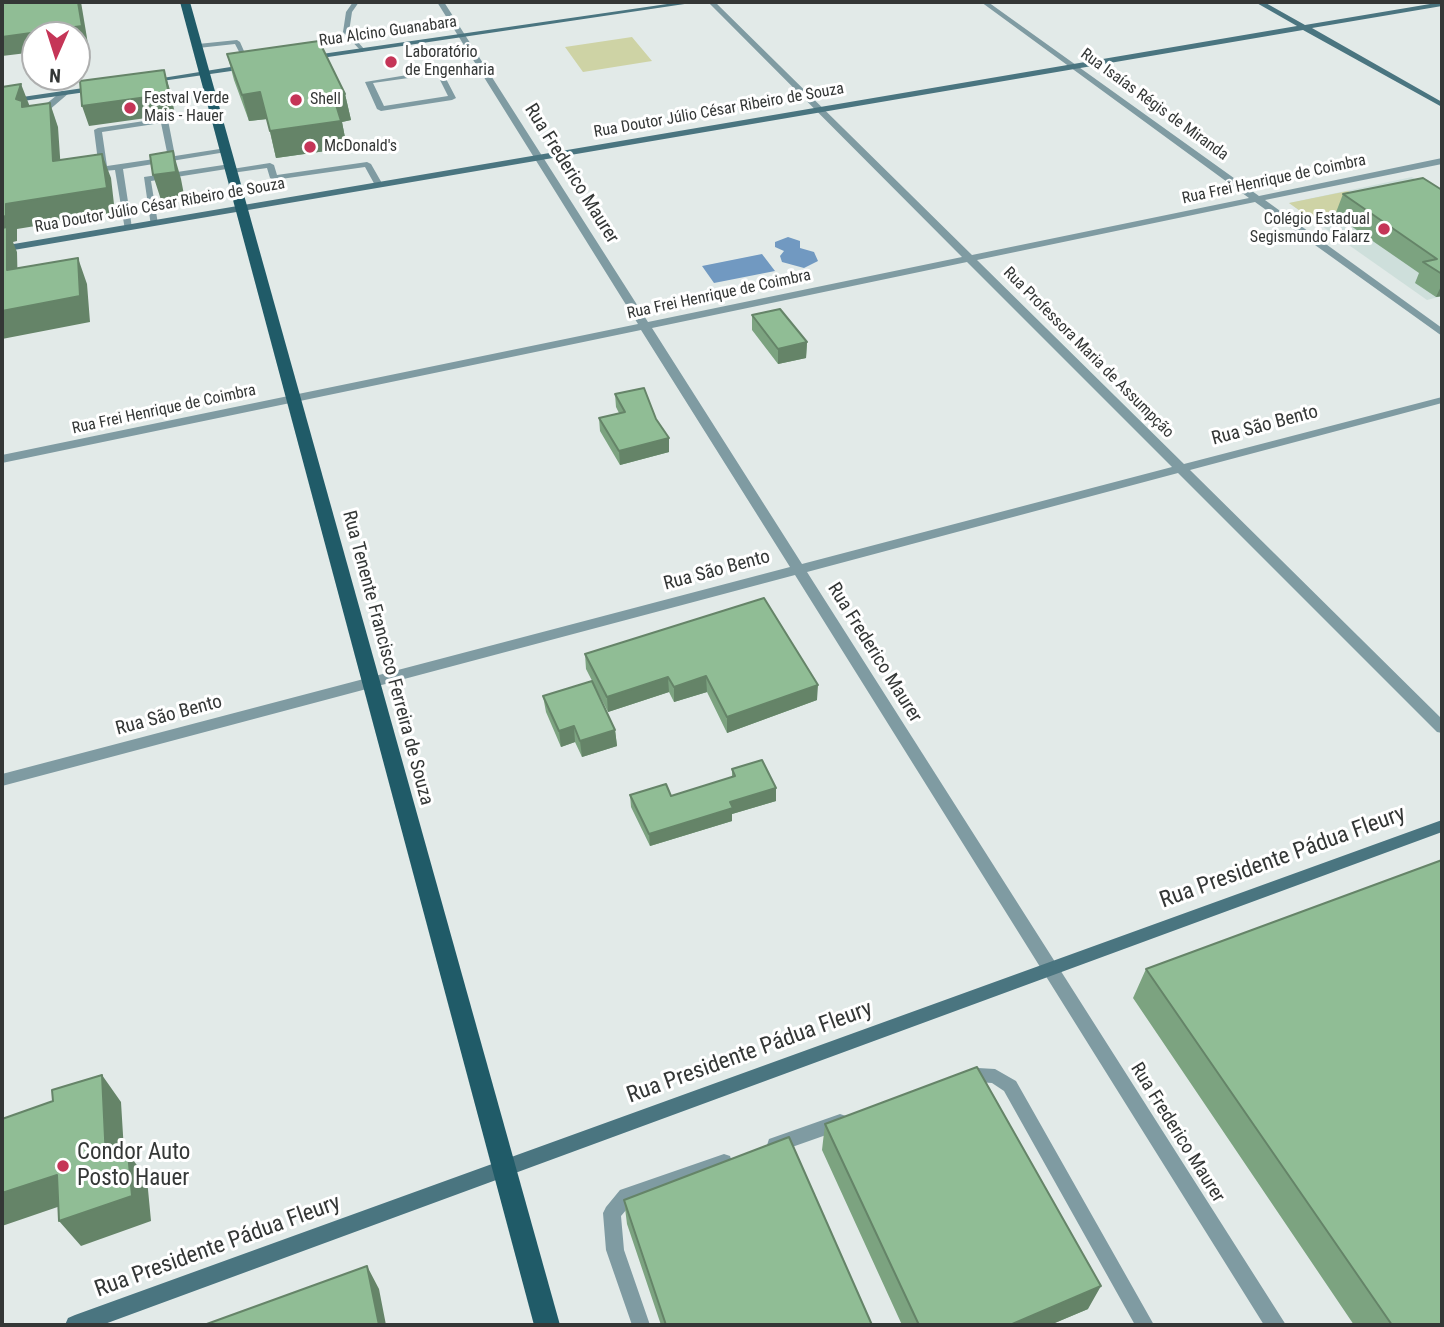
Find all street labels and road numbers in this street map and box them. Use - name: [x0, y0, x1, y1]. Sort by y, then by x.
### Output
- street label: Rua Alcino Guanabara: [318, 13, 458, 51]
- street label: Rua Isaías Régis de Miranda: [1076, 45, 1232, 165]
- street label: Rua Doutor Júlio César Ribeiro de Souza: [592, 80, 846, 142]
- street label: Rua Frederico Maurer: [519, 100, 623, 248]
- street label: Rua Frei Henrique de Coimbra: [1180, 151, 1368, 209]
- street label: Rua Doutor Júlio César Ribeiro de Souza: [33, 175, 287, 237]
- street label: Rua Professora Maria de Assumpção: [999, 264, 1177, 442]
- street label: Rua Frei Henrique de Coimbra: [625, 266, 813, 324]
- street label: Rua Frei Henrique de Coimbra: [70, 381, 258, 439]
- street label: Rua São Bento: [1209, 401, 1321, 451]
- street label: Rua Tenente Francisco Ferreira de Souza: [337, 508, 437, 808]
- street label: Rua São Bento: [661, 546, 773, 596]
- street label: Rua Frederico Maurer: [822, 579, 926, 727]
- street label: Rua São Bento: [113, 691, 225, 741]
- street label: Rua Presidente Pádua Fleury: [1156, 801, 1410, 915]
- street label: Rua Presidente Pádua Fleury: [623, 996, 877, 1110]
- street label: Rua Frederico Maurer: [1125, 1059, 1229, 1207]
- street label: Rua Presidente Pádua Fleury: [91, 1190, 345, 1304]

